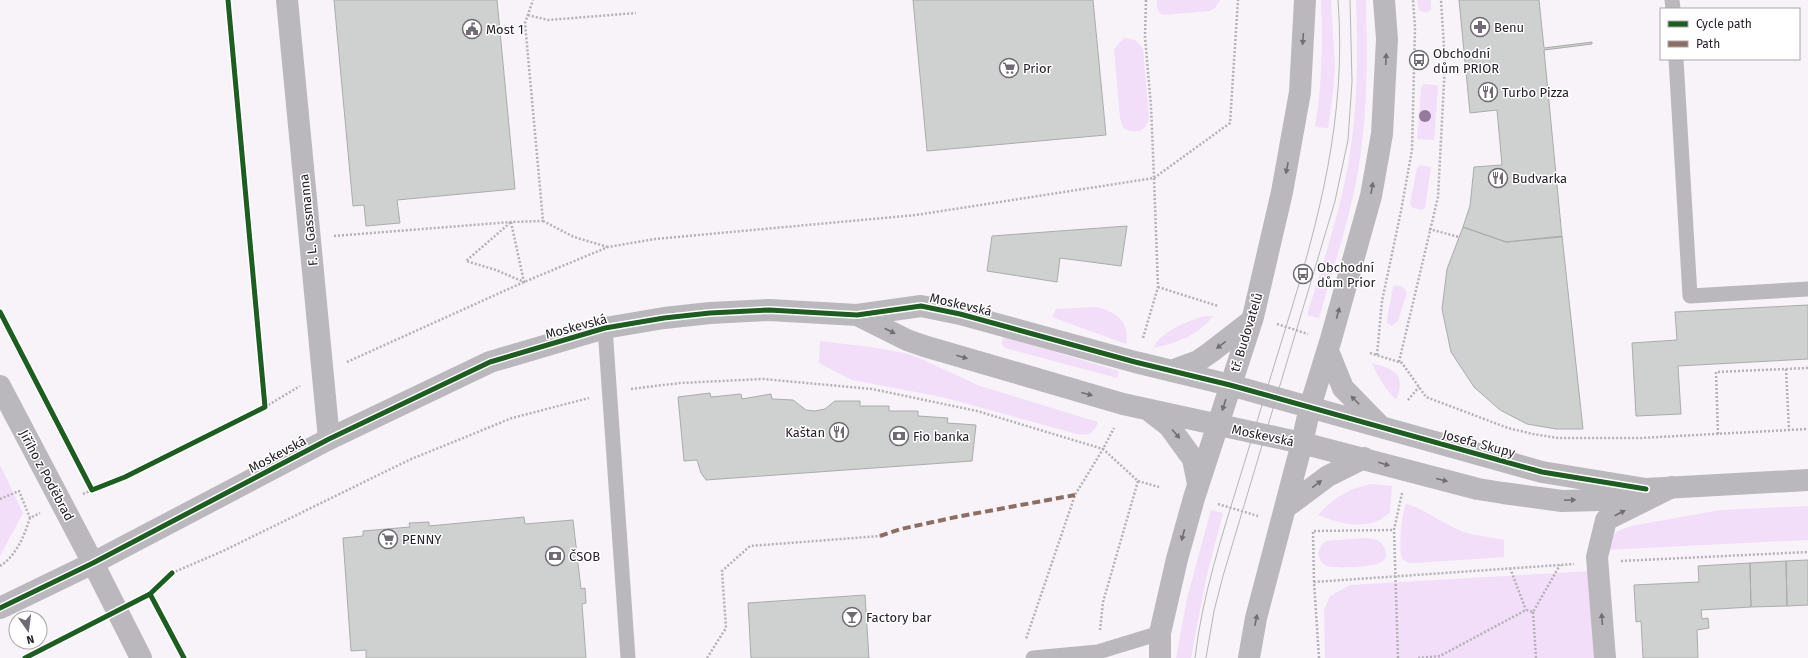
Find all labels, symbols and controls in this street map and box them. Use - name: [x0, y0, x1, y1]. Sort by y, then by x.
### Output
- legend: [1660, 8, 1800, 60]
- pharmacy icon: Benu: [1469, 16, 1491, 38]
- text: Cycle path: [1696, 17, 1752, 31]
- public building icon: Most 1: [461, 18, 483, 40]
- place label: Benu: [1494, 20, 1524, 35]
- place label: Most 1: [486, 22, 524, 37]
- one-way arrow: [1300, 33, 1307, 45]
- text: Path: [1696, 37, 1720, 51]
- place label: Obchodní dům PRIOR: [1433, 46, 1499, 76]
- bus stop icon: Obchodní dům PRIOR: [1408, 49, 1430, 71]
- one-way arrow: [1383, 53, 1390, 65]
- supermarket icon: Prior: [998, 57, 1020, 79]
- place label: Prior: [1023, 61, 1052, 76]
- restaurant icon: Turbo Pizza: [1477, 81, 1499, 103]
- place label: Turbo Pizza: [1502, 85, 1569, 100]
- one-way arrow: [1284, 162, 1290, 174]
- restaurant icon: Budvarka: [1487, 167, 1509, 189]
- place label: Budvarka: [1512, 171, 1567, 186]
- street label: F. L. Gassmanna: [296, 173, 321, 267]
- one-way arrow: [1369, 182, 1375, 194]
- place label: Obchodní dům Prior: [1317, 260, 1376, 290]
- bus stop icon: Obchodní dům Prior: [1292, 263, 1314, 285]
- street label: Moskevská: [928, 290, 993, 319]
- street label: tř. Budovatelů: [1227, 291, 1266, 374]
- one-way arrow: [1336, 307, 1342, 320]
- street label: Moskevská: [544, 311, 609, 342]
- one-way arrow: [884, 328, 896, 335]
- one-way arrow: [1215, 341, 1226, 349]
- one-way arrow: [956, 354, 968, 360]
- one-way arrow: [1081, 391, 1093, 397]
- one-way arrow: [1350, 395, 1360, 405]
- one-way arrow: [1221, 399, 1227, 411]
- restaurant icon: Kaštan: [828, 421, 850, 443]
- street label: Moskevská: [1230, 422, 1295, 449]
- place label: Kaštan: [785, 425, 825, 440]
- bank icon: Fio banka: [888, 425, 910, 447]
- street label: Jiřího z Poděbrad: [16, 427, 77, 523]
- street label: Josefa Skupy: [1441, 427, 1517, 461]
- place label: Fio banka: [913, 429, 969, 444]
- one-way arrow: [1172, 429, 1181, 440]
- street label: Moskevská: [246, 433, 309, 476]
- one-way arrow: [1378, 461, 1390, 467]
- one-way arrow: [1436, 477, 1448, 483]
- one-way arrow: [1311, 480, 1322, 488]
- one-way arrow: [1564, 497, 1576, 504]
- one-way arrow: [1614, 510, 1626, 517]
- supermarket icon: PENNY: [377, 528, 399, 550]
- one-way arrow: [1180, 529, 1186, 541]
- place label: PENNY: [402, 532, 442, 547]
- bank icon: ČSOB: [544, 545, 566, 567]
- place label: ČSOB: [569, 548, 600, 564]
- bar icon: Factory bar: [841, 606, 863, 628]
- north arrow: [8, 610, 48, 650]
- place label: Factory bar: [866, 610, 932, 625]
- one-way arrow: [1598, 613, 1605, 625]
- one-way arrow: [1253, 614, 1259, 626]
- text: N: [25, 632, 35, 646]

